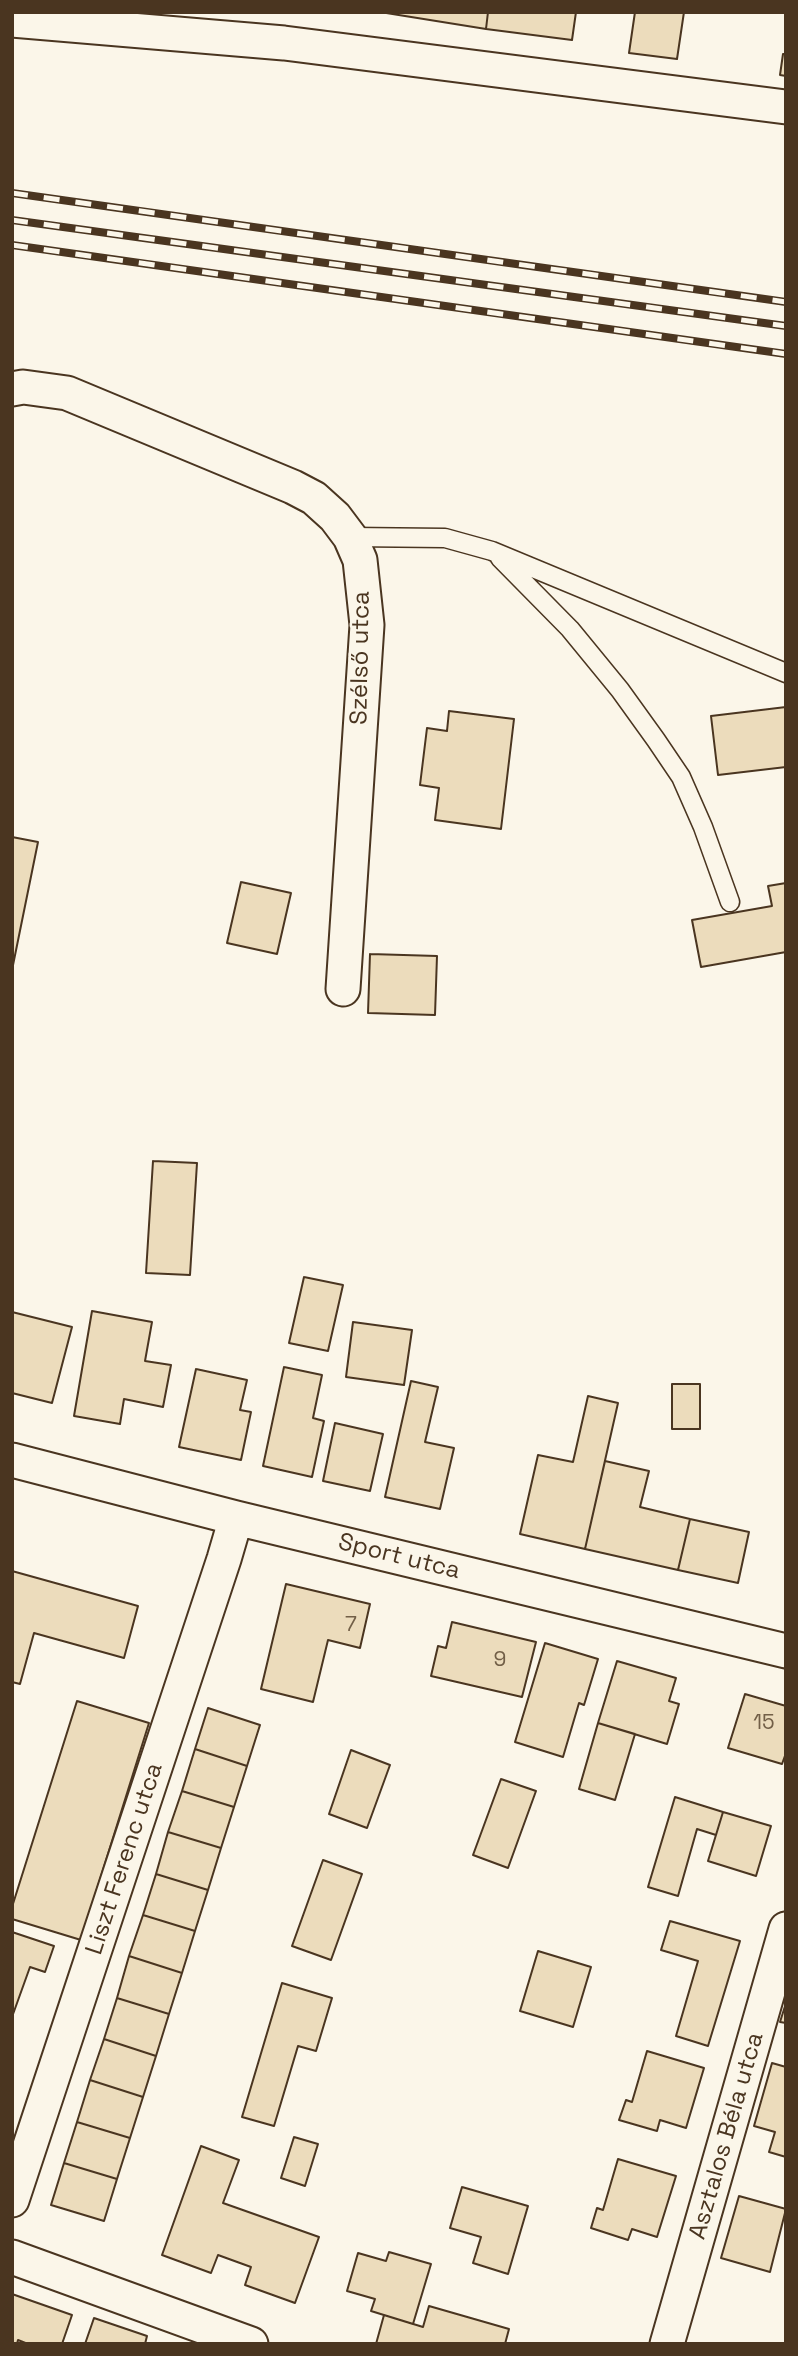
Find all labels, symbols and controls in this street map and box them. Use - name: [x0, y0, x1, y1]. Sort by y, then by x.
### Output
- street label: Szélső utca: [345, 591, 377, 725]
- street label: Sport utca: [335, 1528, 463, 1586]
- house number: 7: [345, 1612, 357, 1638]
- house number: 9: [494, 1647, 506, 1673]
- house number: 15: [753, 1710, 775, 1736]
- street label: Liszt Ferenc utca: [80, 1760, 170, 1958]
- street label: Asztalos Béla utca: [684, 2029, 770, 2243]

